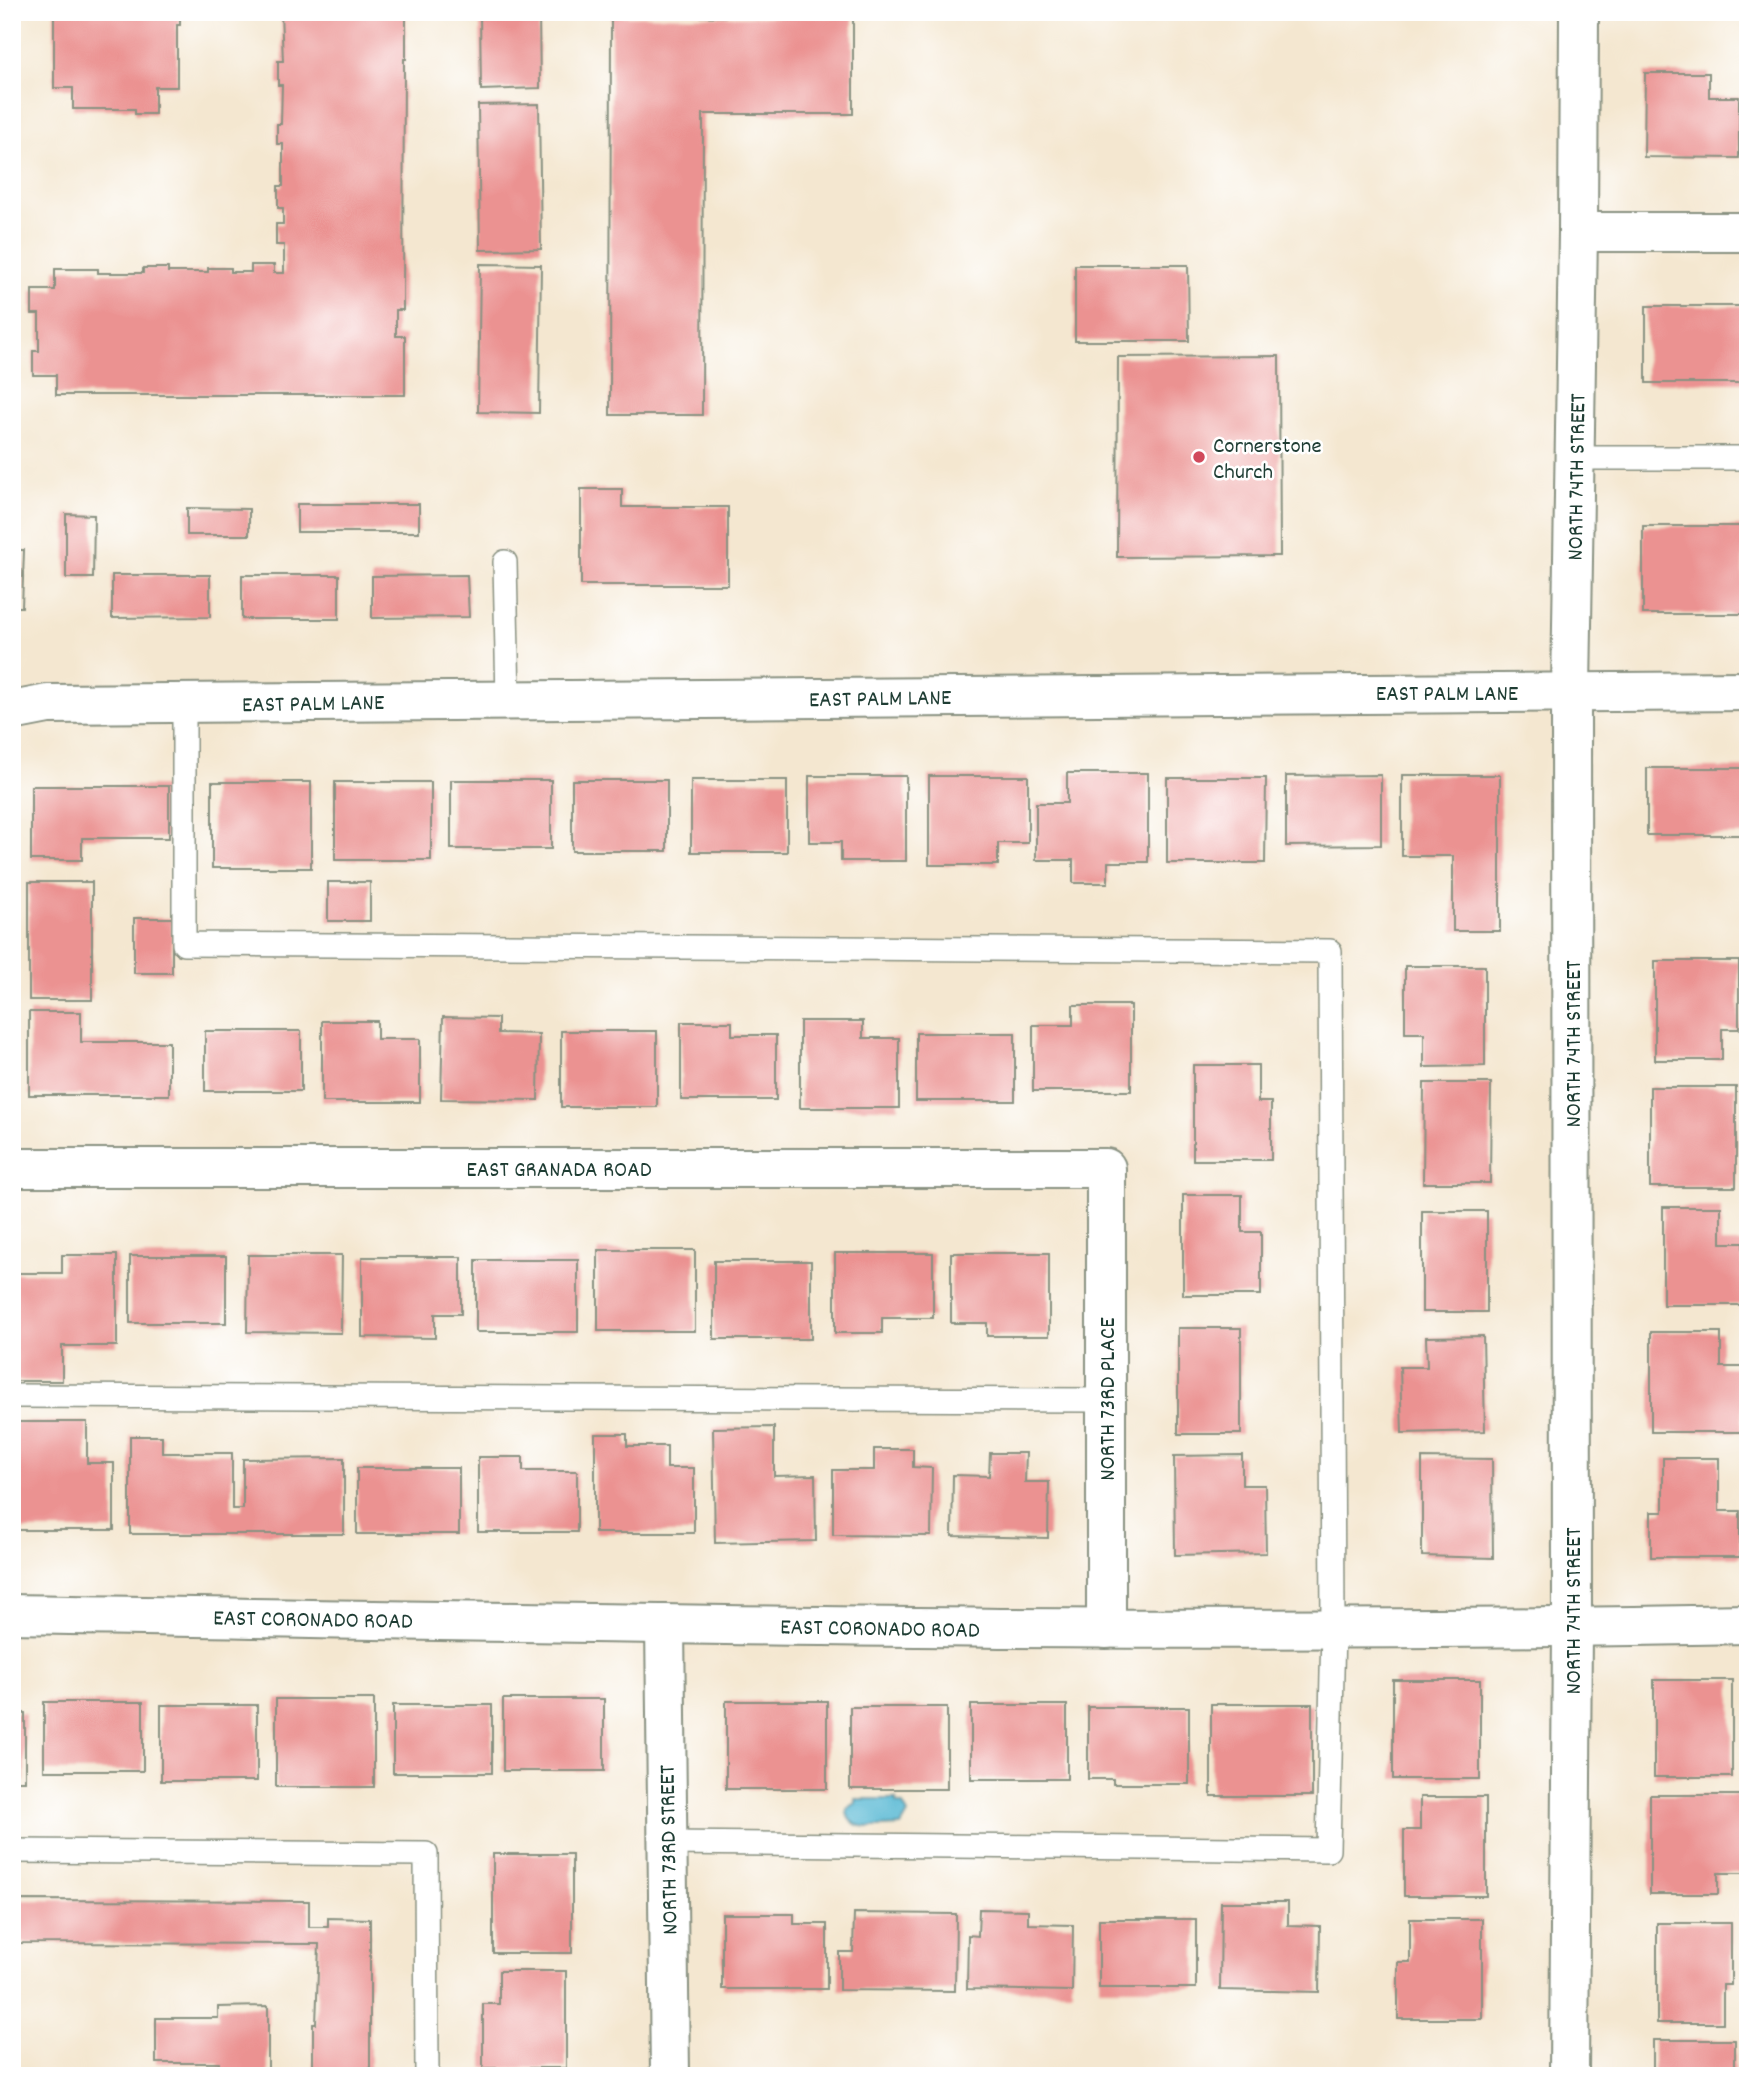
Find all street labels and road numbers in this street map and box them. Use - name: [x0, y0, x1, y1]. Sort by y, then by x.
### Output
- street label: NORTH 74TH STREET: [1561, 393, 1596, 561]
- street label: EAST PALM LANE: [1376, 679, 1519, 712]
- street label: EAST PALM LANE: [809, 683, 952, 718]
- street label: EAST PALM LANE: [242, 688, 385, 723]
- street label: NORTH 74TH STREET: [1559, 960, 1592, 1128]
- street label: EAST GRANADA ROAD: [466, 1155, 652, 1188]
- street label: NORTH 73RD PLACE: [1093, 1317, 1126, 1481]
- street label: NORTH 74TH STREET: [1559, 1527, 1592, 1695]
- street label: EAST CORONADO ROAD: [213, 1603, 413, 1640]
- street label: EAST CORONADO ROAD: [780, 1612, 980, 1649]
- street label: NORTH 73RD STREET: [653, 1765, 688, 1935]

